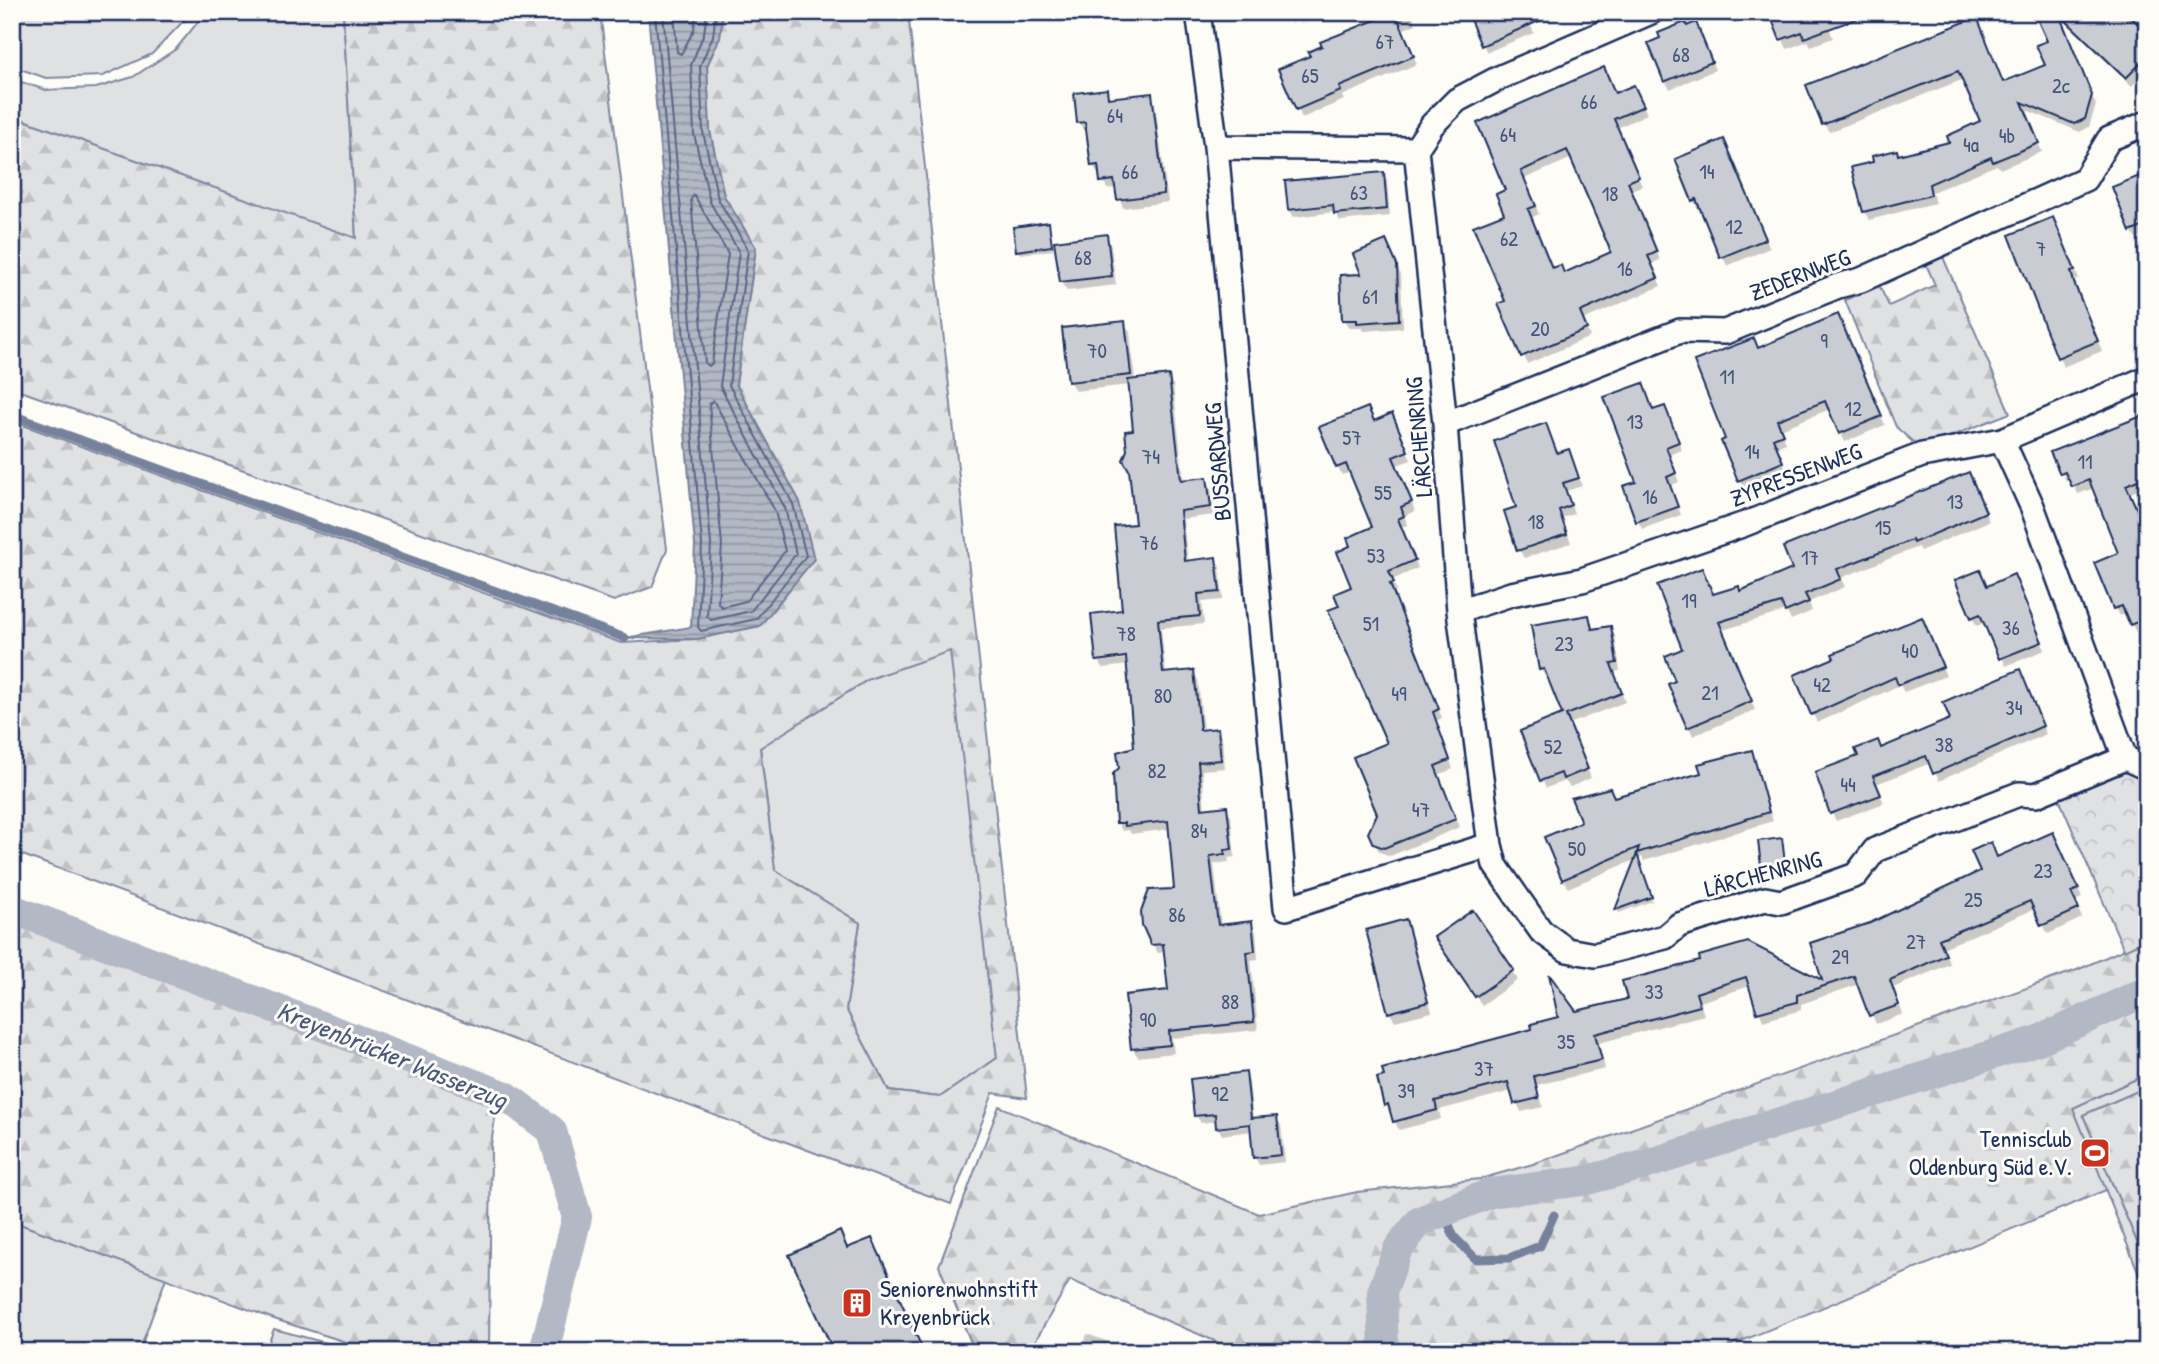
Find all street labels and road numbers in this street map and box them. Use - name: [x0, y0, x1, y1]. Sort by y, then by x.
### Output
- street label: ZEDERNWEG: [1745, 240, 1855, 308]
- street label: LÄRCHENRING: [1397, 375, 1439, 498]
- street label: BUSSARDWEG: [1196, 401, 1238, 522]
- street label: ZYPRESSENWEG: [1725, 434, 1866, 514]
- street label: LÄRCHENRING: [1701, 842, 1825, 904]

